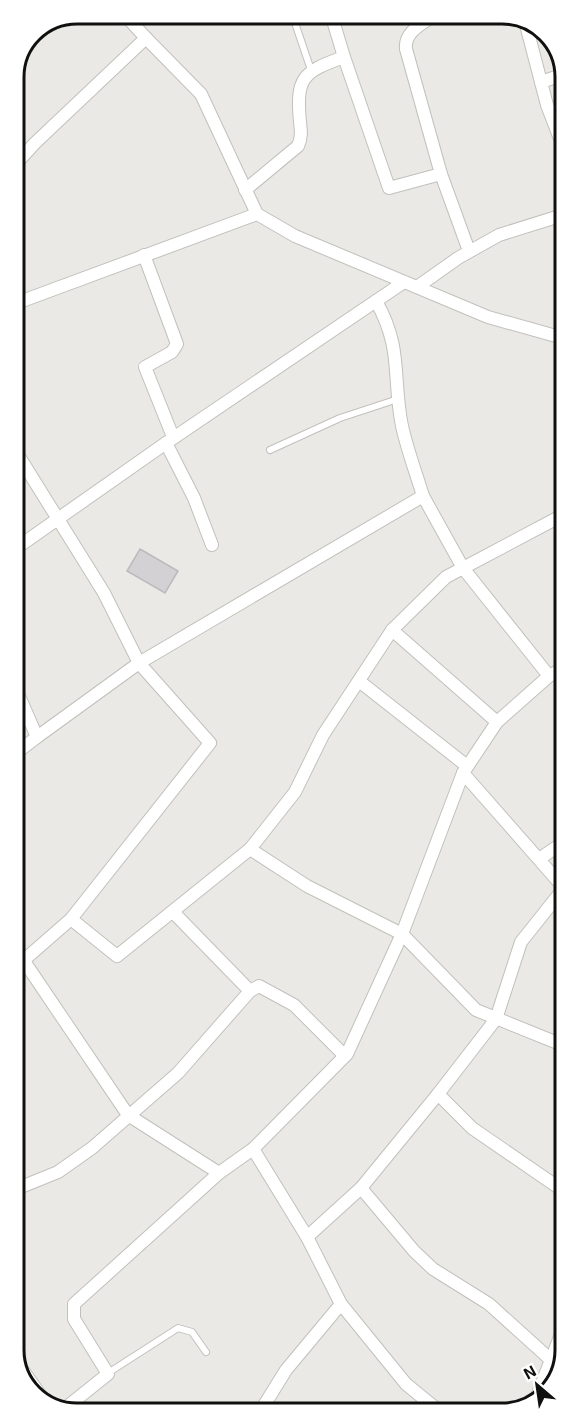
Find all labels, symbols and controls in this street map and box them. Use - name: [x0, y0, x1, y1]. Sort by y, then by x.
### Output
- north arrow: [507, 1355, 567, 1415]
- text: N: [520, 1360, 539, 1383]

